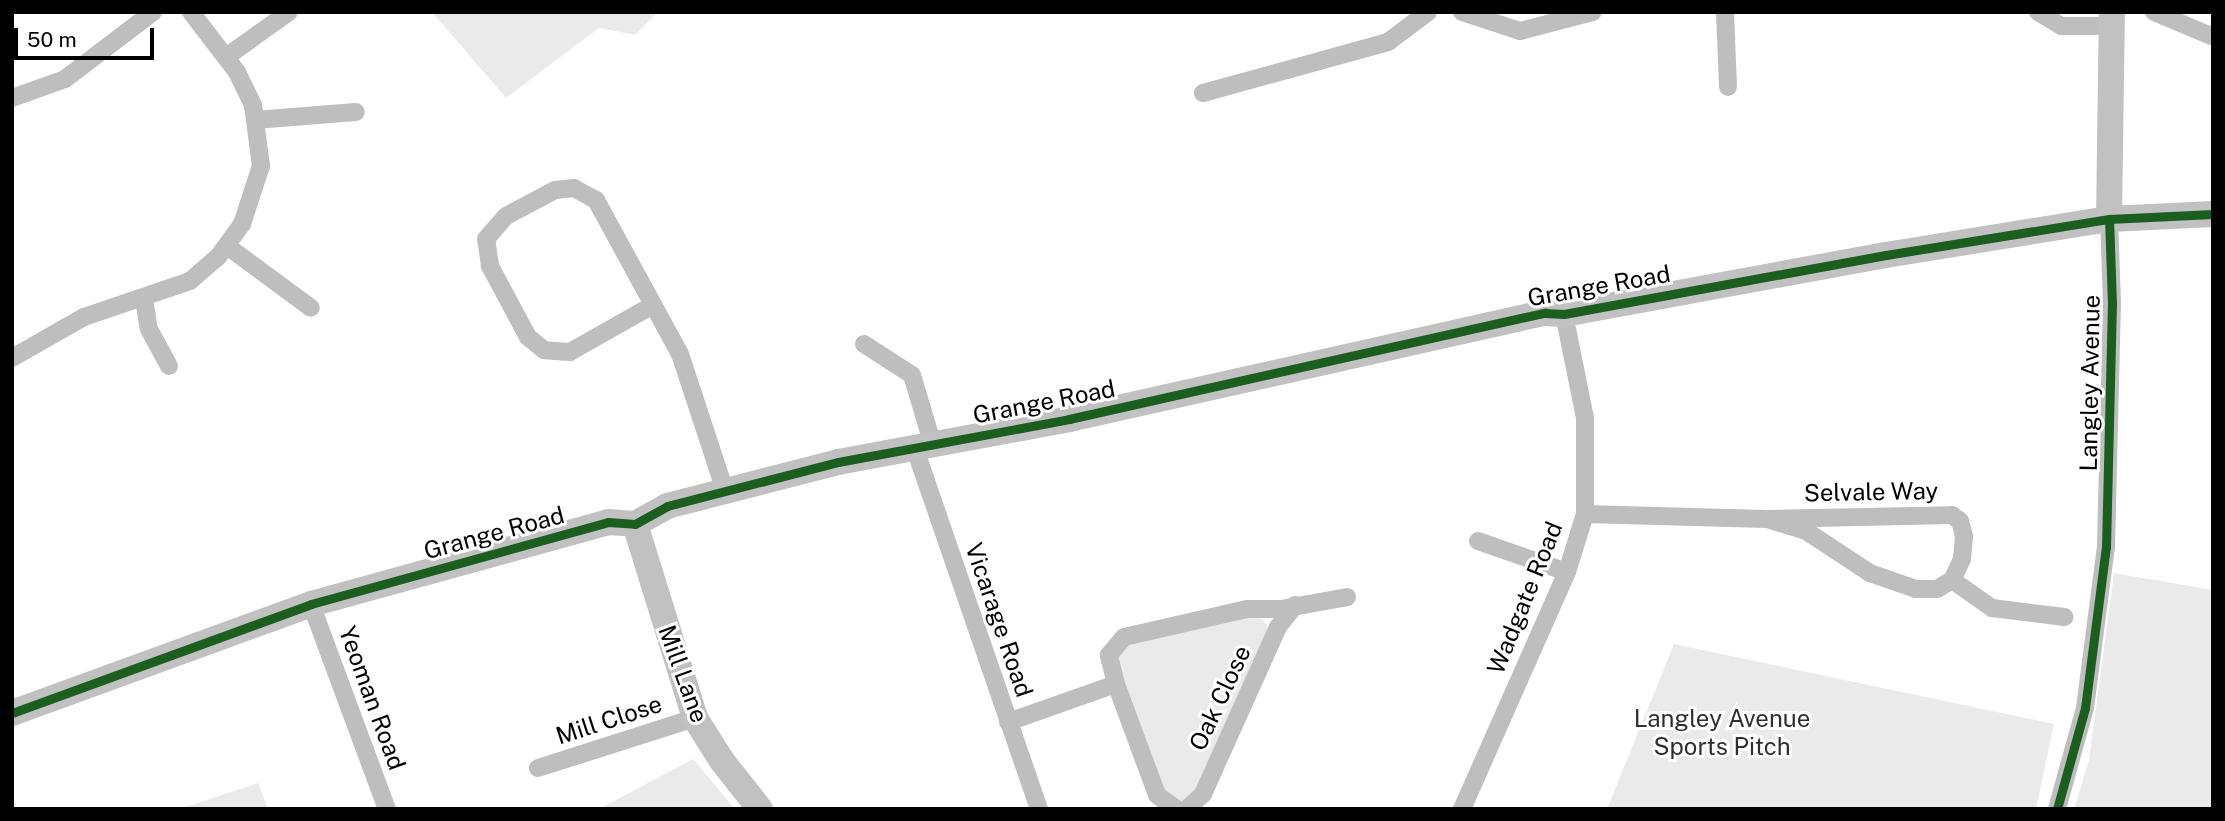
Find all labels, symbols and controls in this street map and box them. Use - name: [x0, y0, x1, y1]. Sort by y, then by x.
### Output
- scale bar: [18, 14, 158, 58]
- text: 50 m: [27, 27, 77, 52]
- street label: Grange Road: [1525, 259, 1673, 313]
- street label: Langley Avenue: [2074, 294, 2106, 472]
- street label: Grange Road: [970, 374, 1118, 430]
- street label: Selvale Way: [1803, 476, 1939, 508]
- street label: Grange Road: [421, 500, 567, 566]
- street label: Wadgate Road: [1481, 518, 1569, 678]
- street label: Vicarage Road: [959, 539, 1039, 701]
- street label: Mill Lane: [652, 621, 714, 727]
- street label: Yeoman Road: [333, 622, 411, 774]
- street label: Oak Close: [1183, 641, 1257, 755]
- street label: Mill Close: [552, 689, 666, 751]
- park label: Langley Avenue Sports Pitch: [1634, 705, 1810, 761]

